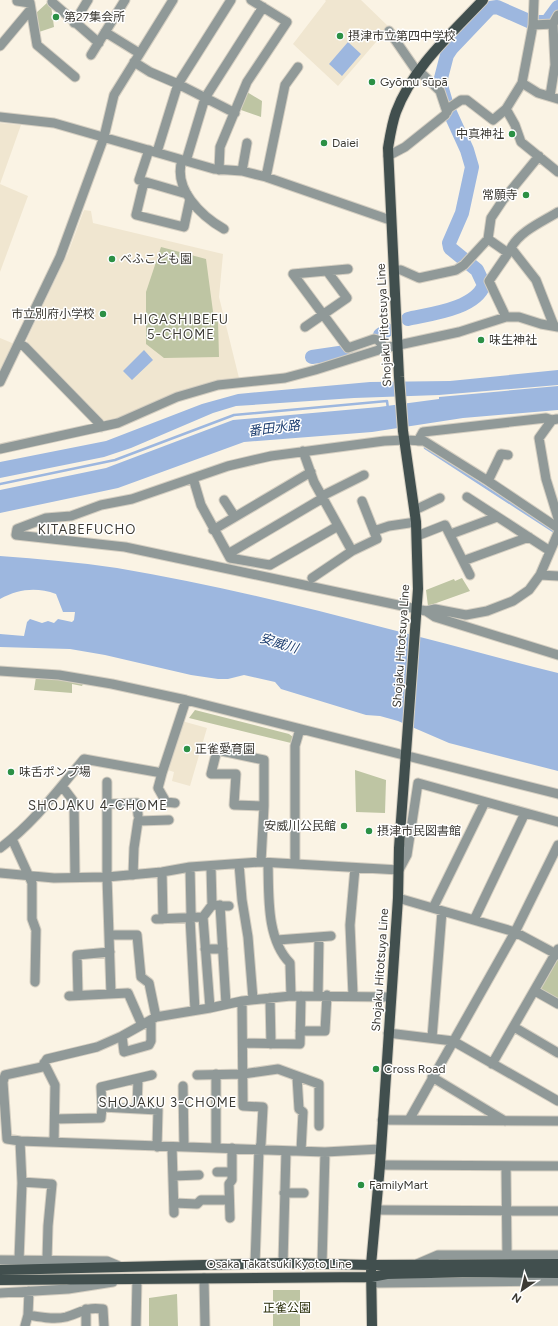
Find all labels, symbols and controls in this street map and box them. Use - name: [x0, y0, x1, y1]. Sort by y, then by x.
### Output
- place label: 第27集会所: [64, 10, 125, 24]
- marker: 第27集会所: [51, 12, 61, 22]
- place label: 摂津市立第四中学校: [348, 29, 456, 43]
- marker: 摂津市立第四中学校: [335, 31, 345, 41]
- place label: Gyōmu sūpā: [380, 75, 448, 89]
- marker: Gyōmu sūpā: [367, 77, 377, 87]
- place label: 中真神社: [456, 127, 504, 141]
- marker: 中真神社: [507, 129, 517, 139]
- place label: Daiei: [332, 136, 359, 150]
- marker: Daiei: [319, 138, 329, 148]
- place label: 常願寺: [482, 188, 518, 202]
- marker: 常願寺: [521, 190, 531, 200]
- place label: べふこども園: [120, 252, 192, 266]
- marker: べふこども園: [107, 254, 117, 264]
- street label: Shojaku Hitotsuya Line: [374, 263, 394, 387]
- place label: 市立別府小学校: [11, 307, 95, 321]
- marker: 市立別府小学校: [98, 309, 108, 319]
- district label: HIGASHIBEFU 5-CHOME: [133, 312, 229, 342]
- place label: 味生神社: [489, 333, 537, 347]
- marker: 味生神社: [476, 335, 486, 345]
- water label: 番田水路: [247, 417, 302, 439]
- district label: KITABEFUCHO: [38, 522, 136, 537]
- street label: Shojaku Hitotsuya Line: [390, 583, 412, 708]
- water label: 安威川: [258, 630, 302, 656]
- place label: 正雀愛育園: [195, 742, 255, 756]
- marker: 正雀愛育園: [182, 744, 192, 754]
- place label: 味舌ポンプ場: [19, 765, 91, 779]
- marker: 味舌ポンプ場: [6, 767, 16, 777]
- district label: SHOJAKU 4-CHOME: [28, 798, 168, 813]
- place label: 安威川公民館: [264, 819, 336, 833]
- marker: 安威川公民館: [339, 821, 349, 831]
- place label: 摂津市民図書館: [377, 824, 461, 838]
- marker: 摂津市民図書館: [364, 826, 374, 836]
- street label: Shojaku Hitotsuya Line: [369, 907, 391, 1032]
- place label: Cross Road: [384, 1062, 445, 1076]
- marker: Cross Road: [371, 1064, 381, 1074]
- district label: SHOJAKU 3-CHOME: [98, 1095, 238, 1110]
- place label: FamilyMart: [369, 1178, 429, 1192]
- marker: FamilyMart: [356, 1180, 366, 1190]
- street label: Osaka Takatsuki Kyoto Line: [206, 1257, 352, 1271]
- north arrow: [502, 1270, 542, 1310]
- text: N: [510, 1290, 524, 1306]
- park label: 正雀公園: [263, 1301, 311, 1315]

